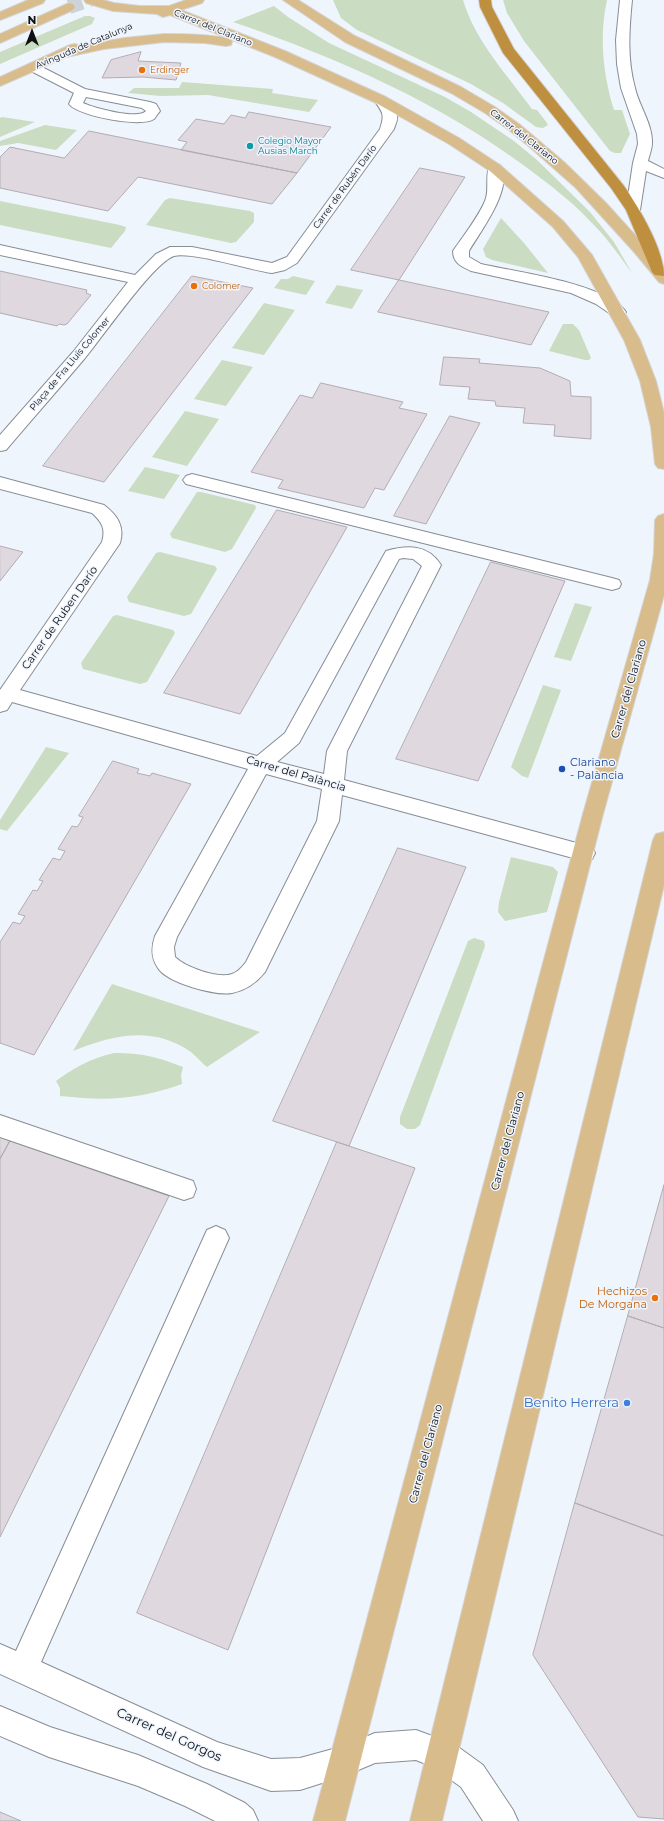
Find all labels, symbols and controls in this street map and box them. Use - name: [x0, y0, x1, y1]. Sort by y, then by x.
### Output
- street label: Carrer del Clariano: [172, 7, 254, 49]
- north arrow: [12, 12, 52, 52]
- text: N: [28, 13, 36, 27]
- street label: Avinguda de Catalunya: [34, 21, 134, 71]
- marker: Erdinger: [137, 65, 147, 75]
- place label: Erdinger: [150, 65, 189, 75]
- street label: Carrer del Clariano: [488, 107, 560, 167]
- place label: Colegio Mayor Ausias March: [258, 136, 322, 157]
- marker: Colegio Mayor Ausias March: [245, 141, 255, 151]
- street label: Carrer de Rubén Darío: [311, 143, 379, 231]
- marker: Colomer: [189, 281, 199, 291]
- place label: Colomer: [202, 281, 240, 291]
- street label: Plaça de Fra Lluís Colomer: [28, 315, 112, 413]
- street label: Carrer de Ruben Darío: [19, 564, 101, 672]
- street label: Carrer del Clariano: [609, 638, 649, 740]
- street label: Carrer del Palància: [245, 753, 347, 795]
- place label: Clariano - Palància: [570, 756, 624, 782]
- marker: Clariano - Palància: [557, 764, 567, 774]
- street label: Carrer del Clariano: [488, 1090, 528, 1192]
- place label: Hechizos De Morgana: [579, 1285, 647, 1311]
- marker: Hechizos De Morgana: [650, 1293, 660, 1303]
- place label: Benito Herrera: [524, 1395, 619, 1411]
- marker: Benito Herrera: [622, 1398, 632, 1408]
- street label: Carrer del Clariano: [406, 1403, 446, 1505]
- street label: Carrer del Gorgos: [114, 1705, 224, 1765]

